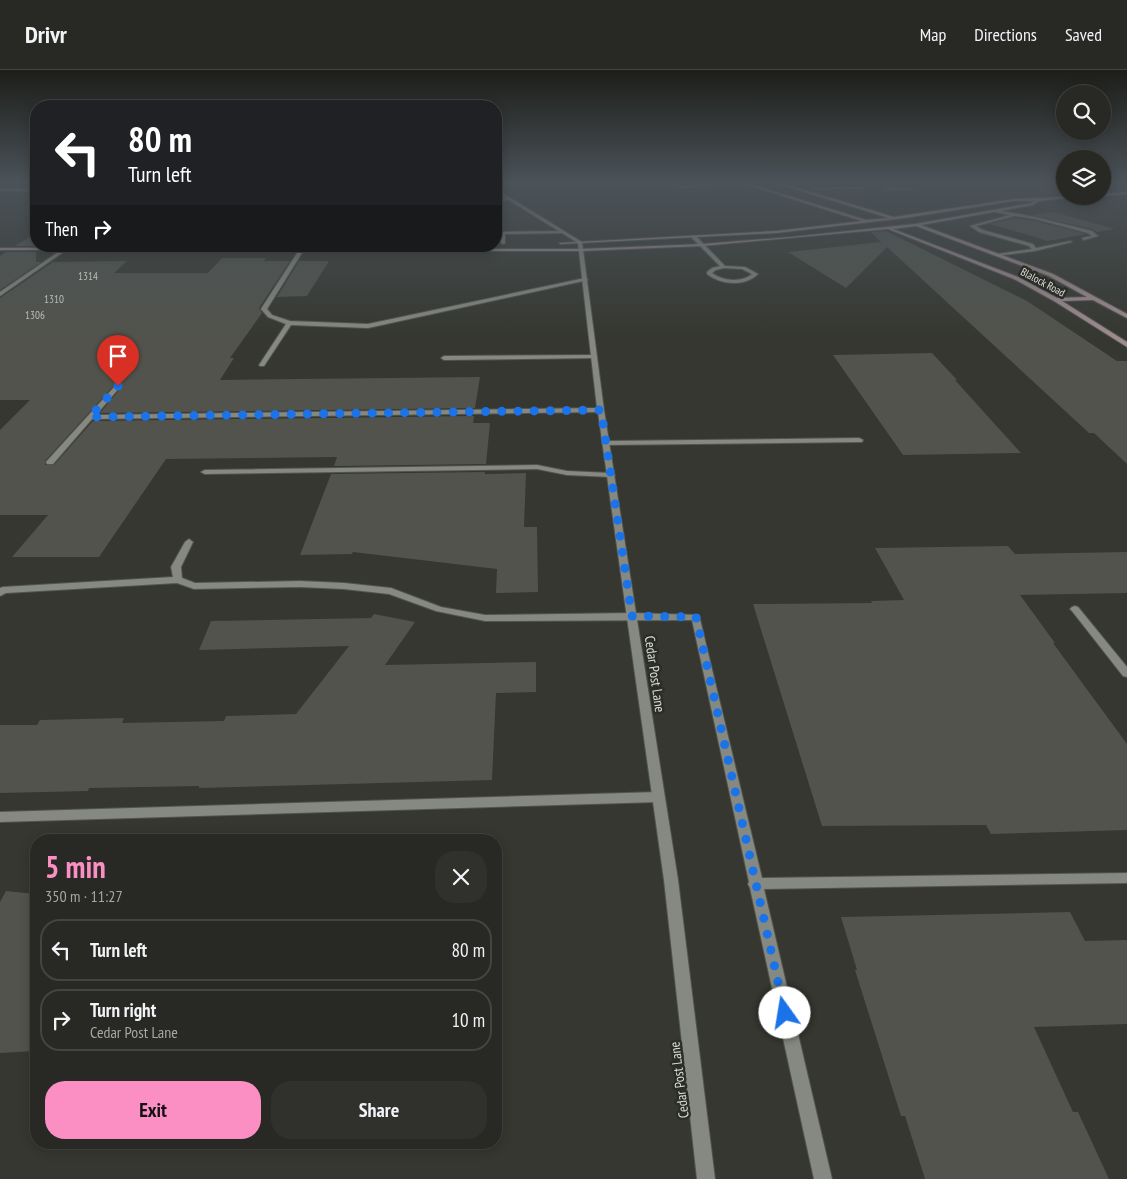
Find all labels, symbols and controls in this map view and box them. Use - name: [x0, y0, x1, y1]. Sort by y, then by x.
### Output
- text: Drivr: [25, 19, 67, 50]
- text: Map: [920, 23, 946, 46]
- text: Directions: [974, 23, 1037, 46]
- text: Saved: [1065, 23, 1102, 46]
- map controls: [1056, 85, 1111, 205]
- button: search: [1056, 85, 1111, 140]
- text: 80 m: [128, 116, 192, 162]
- icon: left: [45, 120, 110, 185]
- button: layers: [1056, 150, 1111, 205]
- text: Turn left: [128, 160, 192, 188]
- icon: right: [88, 215, 116, 243]
- text: Then: [45, 217, 78, 241]
- street label: Blalock Road: [1018, 264, 1068, 300]
- house number: 1314: [78, 269, 98, 283]
- house number: 1310: [44, 292, 64, 306]
- house number: 1306: [25, 308, 45, 322]
- pin: [97, 335, 139, 386]
- icon: arrive: [104, 342, 132, 370]
- street label: Cedar Post Lane: [641, 635, 669, 714]
- text: 5 min: [45, 847, 106, 886]
- button: close: [435, 851, 487, 903]
- text: 350 m · 11:27: [45, 886, 123, 906]
- icon: left: [47, 936, 75, 964]
- text: Turn left: [90, 938, 147, 962]
- text: 80 m: [452, 938, 485, 962]
- position arrow: [758, 986, 810, 1038]
- text: Turn right: [90, 998, 156, 1022]
- icon: right: [47, 1006, 75, 1034]
- text: 10 m: [452, 1008, 485, 1032]
- text: Cedar Post Lane: [90, 1022, 178, 1042]
- street label: Cedar Post Lane: [665, 1041, 693, 1119]
- button: Exit: [45, 1081, 261, 1139]
- button: Share: [271, 1081, 487, 1139]

